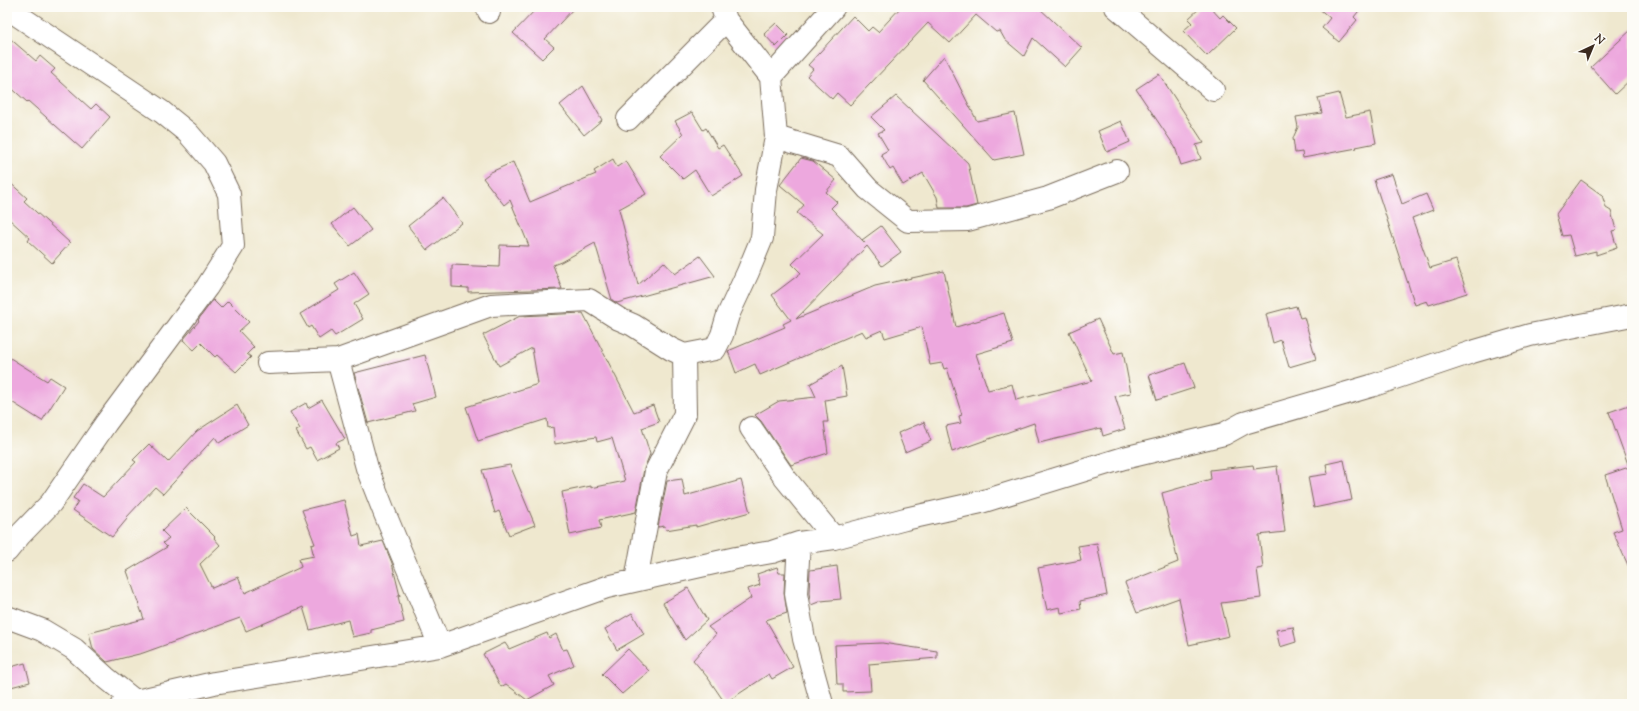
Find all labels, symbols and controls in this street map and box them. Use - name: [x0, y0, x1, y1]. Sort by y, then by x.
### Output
- north arrow: [1573, 26, 1613, 66]
- text: N: [1590, 30, 1608, 48]

